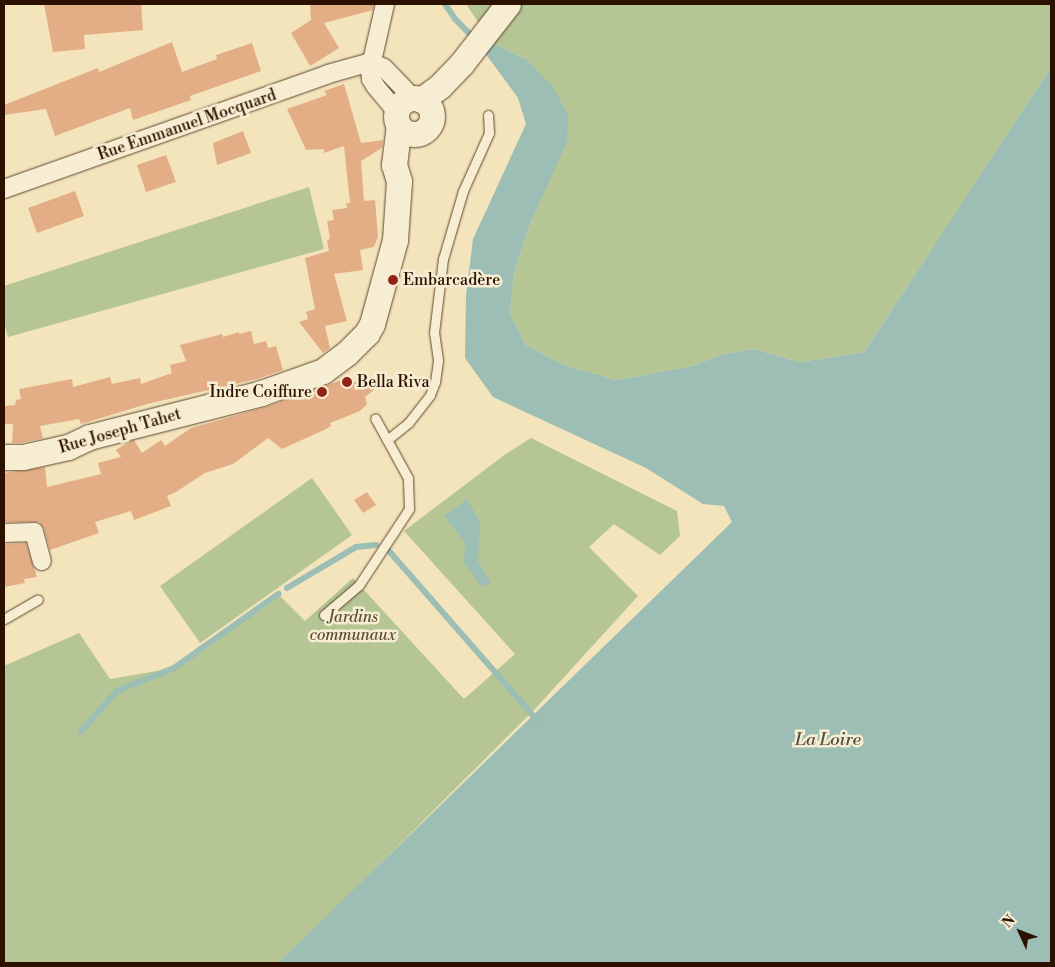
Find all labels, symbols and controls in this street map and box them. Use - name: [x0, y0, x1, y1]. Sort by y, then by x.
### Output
- street label: Rue Emmanuel Mocquard: [95, 85, 279, 165]
- place label: Embarcadère: [403, 270, 500, 290]
- marker: Embarcadère: [387, 274, 399, 286]
- place label: Bella Riva: [357, 372, 430, 392]
- marker: Bella Riva: [341, 376, 353, 388]
- place label: Indre Coiffure: [210, 382, 312, 402]
- marker: Indre Coiffure: [316, 386, 328, 398]
- street label: Rue Joseph Tahet: [57, 404, 183, 458]
- park label: Jardins communaux: [310, 607, 396, 645]
- water label: La Loire: [795, 729, 861, 751]
- north arrow: [995, 907, 1045, 957]
- text: N: [999, 912, 1019, 932]

